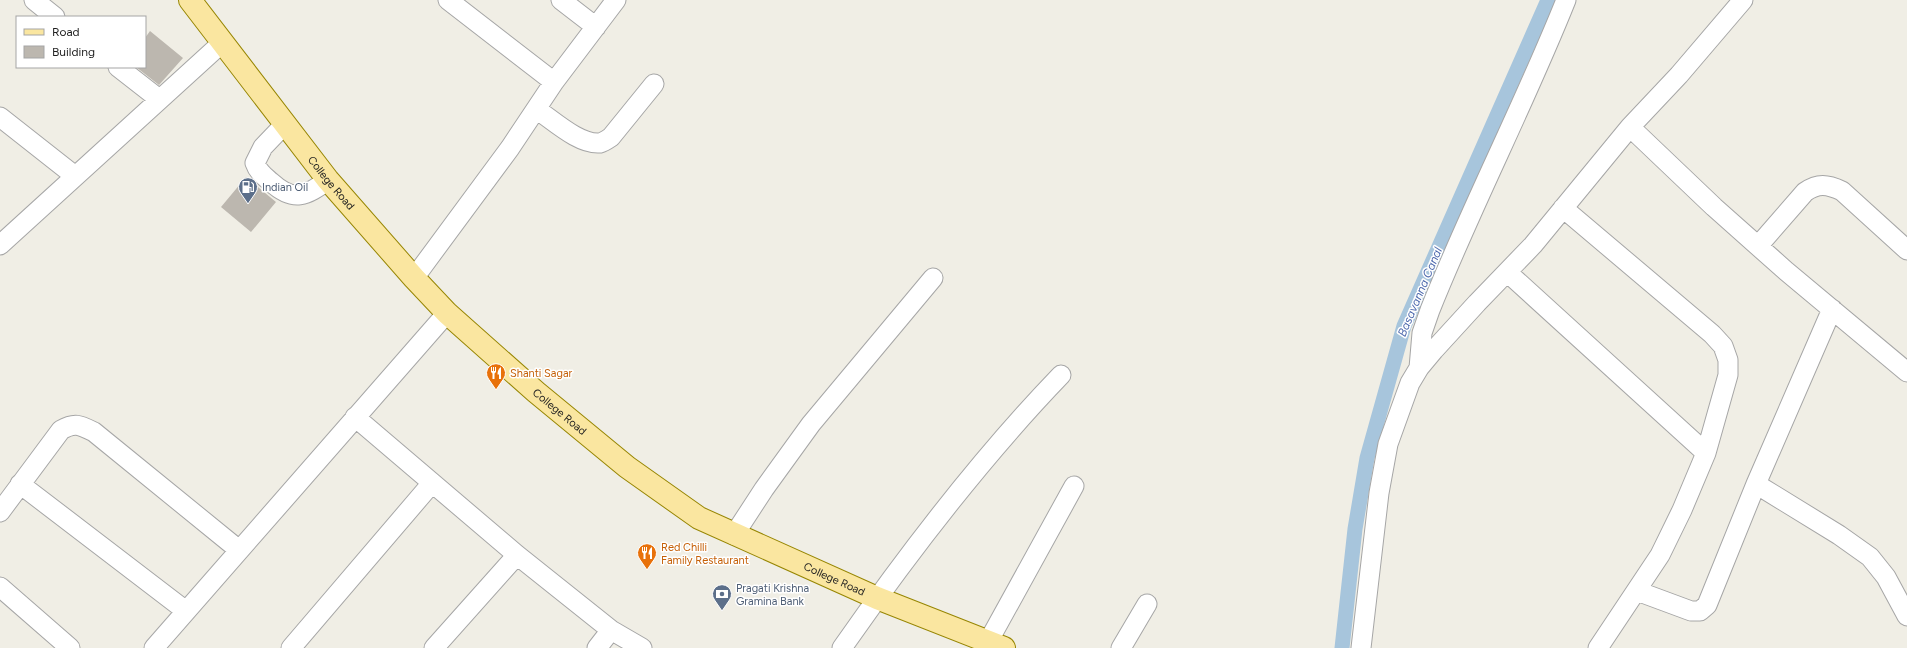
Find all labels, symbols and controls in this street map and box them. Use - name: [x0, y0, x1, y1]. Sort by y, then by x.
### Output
- legend: [16, 16, 146, 68]
- text: Road: [52, 25, 80, 39]
- text: Building: [52, 45, 95, 59]
- street label: College Road: [305, 153, 357, 212]
- fuel station icon: Indian Oil: [237, 176, 259, 204]
- place label: Indian Oil: [262, 181, 308, 194]
- water label: Basavanna Canal: [1395, 245, 1445, 339]
- restaurant icon: Shanti Sagar: [485, 362, 507, 390]
- place label: Shanti Sagar: [510, 367, 572, 380]
- street label: College Road: [530, 386, 589, 437]
- place label: Red Chilli Family Restaurant: [661, 541, 749, 567]
- restaurant icon: Red Chilli Family Restaurant: [636, 542, 658, 570]
- street label: College Road: [802, 559, 867, 598]
- place label: Pragati Krishna Gramina Bank: [736, 582, 809, 608]
- bank icon: Pragati Krishna Gramina Bank: [711, 583, 733, 611]

